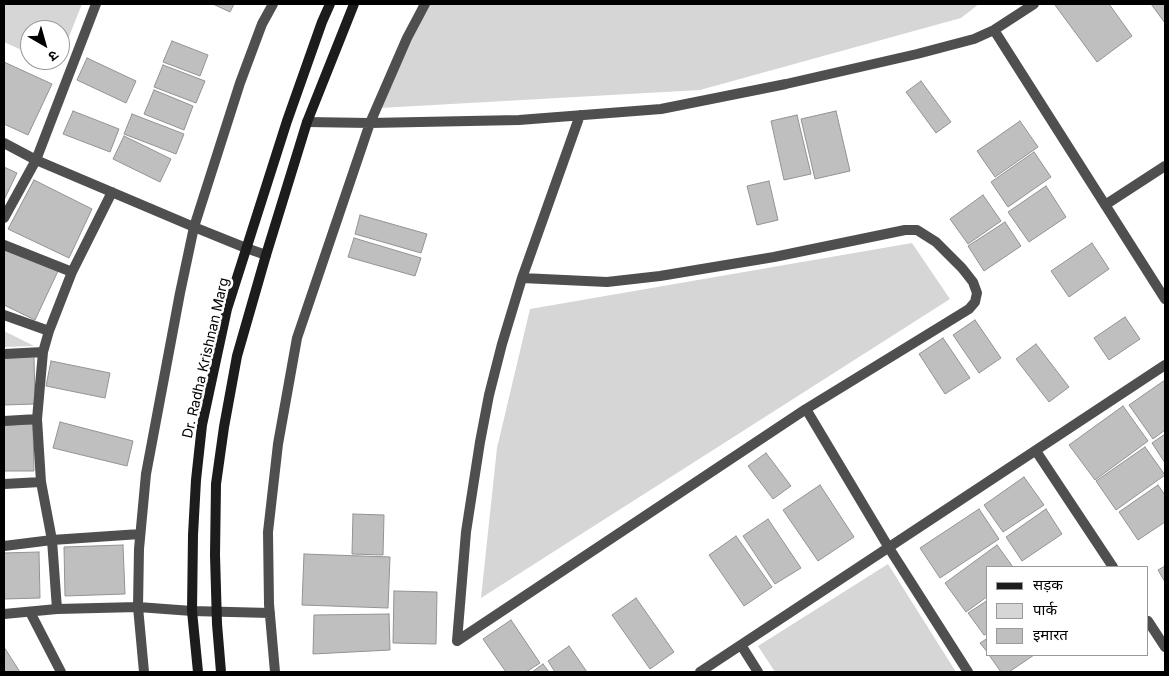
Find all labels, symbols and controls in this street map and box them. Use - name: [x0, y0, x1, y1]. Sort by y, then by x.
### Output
- north arrow: [20, 20, 70, 70]
- text: उ: [45, 47, 62, 66]
- street label: Dr. Radha Krishnan Marg: [179, 276, 233, 440]
- legend: [986, 566, 1149, 656]
- text: सड़क: [1033, 575, 1063, 594]
- text: पार्क: [1033, 600, 1057, 619]
- text: इमारत: [1033, 625, 1068, 644]

